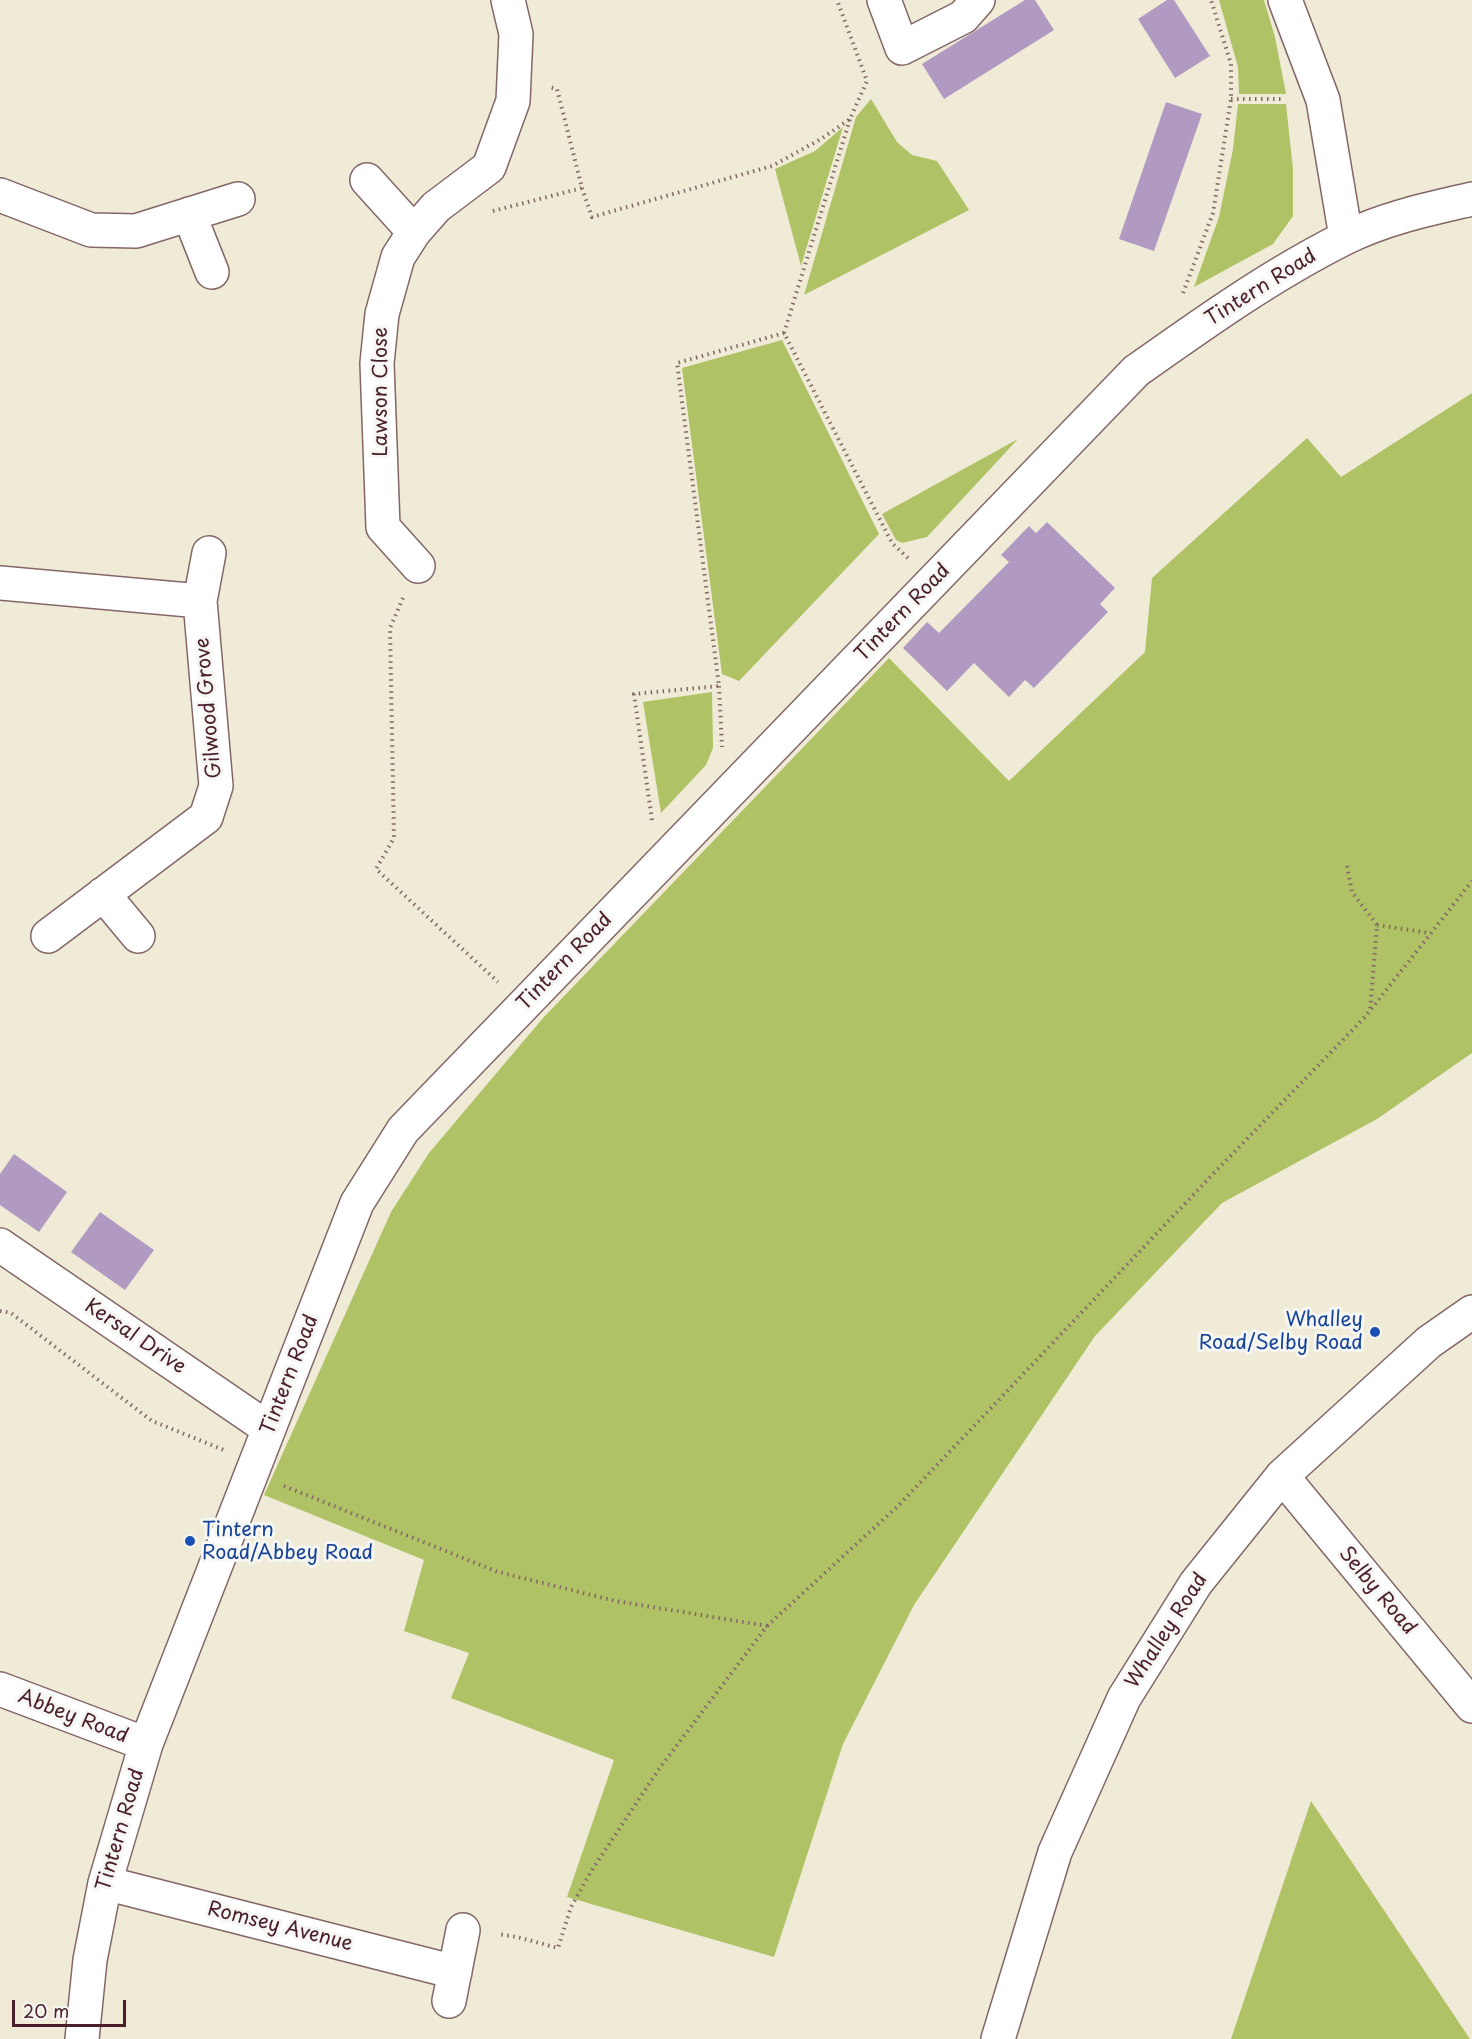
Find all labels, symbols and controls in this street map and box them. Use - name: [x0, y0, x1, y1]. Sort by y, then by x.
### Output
- street label: Tintern Road: [1201, 244, 1321, 332]
- street label: Lawson Close: [369, 327, 393, 457]
- street label: Tintern Road: [850, 559, 956, 667]
- street label: Gilwood Grove: [191, 636, 227, 780]
- street label: Tintern Road: [512, 908, 618, 1016]
- street label: Kersal Drive: [80, 1294, 190, 1380]
- place label: Whalley Road/Selby Road: [1199, 1308, 1363, 1355]
- street label: Tintern Road: [256, 1312, 324, 1438]
- marker: Whalley Road/Selby Road: [1368, 1325, 1382, 1339]
- place label: Tintern Road/Abbey Road: [202, 1518, 373, 1565]
- marker: Tintern Road/Abbey Road: [183, 1534, 197, 1548]
- street label: Selby Road: [1333, 1542, 1421, 1640]
- street label: Whalley Road: [1121, 1569, 1213, 1693]
- street label: Abbey Road: [15, 1685, 131, 1749]
- street label: Tintern Road: [92, 1766, 150, 1894]
- street label: Romsey Avenue: [205, 1897, 355, 1957]
- scale bar: [15, 1988, 129, 2026]
- text: 20 m: [23, 1997, 69, 2024]

